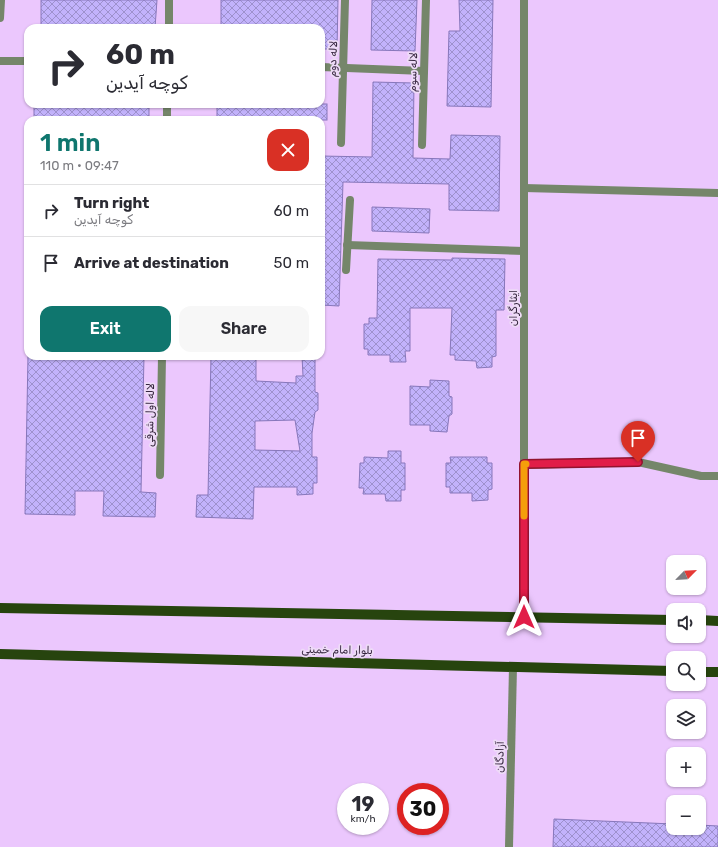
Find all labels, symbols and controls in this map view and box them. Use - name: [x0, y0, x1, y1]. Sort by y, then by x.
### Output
- text: 60 m: [106, 38, 175, 71]
- icon: right: [40, 40, 92, 92]
- street label: لاله دوم: [326, 41, 341, 77]
- street label: لاله سوم: [406, 52, 421, 92]
- text: کوچه آیدین: [106, 72, 188, 94]
- text: 1 min: [40, 129, 100, 157]
- button: close: [267, 129, 309, 171]
- text: 110 m · 09:47: [40, 158, 119, 173]
- text: Turn right: [74, 194, 149, 212]
- icon: right: [40, 200, 62, 222]
- text: 60 m: [273, 202, 309, 220]
- text: کوچه آیدین: [74, 212, 133, 227]
- icon: arrive: [40, 252, 62, 274]
- text: Arrive at destination: [74, 254, 229, 272]
- text: 50 m: [274, 254, 309, 272]
- street label: ایثارگران: [507, 290, 520, 326]
- button: Exit: [40, 306, 171, 352]
- button: Share: [179, 306, 309, 352]
- street label: لاله اول شرقی: [143, 383, 158, 447]
- pin: [621, 421, 655, 462]
- icon: arrive: [627, 427, 649, 449]
- north arrow: [666, 555, 706, 595]
- map controls: [666, 555, 706, 835]
- position arrow: [503, 596, 545, 638]
- button: sound: [666, 603, 706, 643]
- street label: بلوار امام خمینی: [301, 643, 373, 658]
- button: search: [666, 651, 706, 691]
- button: layers: [666, 699, 706, 739]
- street label: آزادگان: [493, 740, 507, 773]
- button: +: [666, 747, 706, 787]
- speed limit sign: 30: [397, 783, 449, 835]
- text: 19: [352, 792, 374, 816]
- button: −: [666, 795, 706, 835]
- text: km/h: [351, 813, 375, 825]

